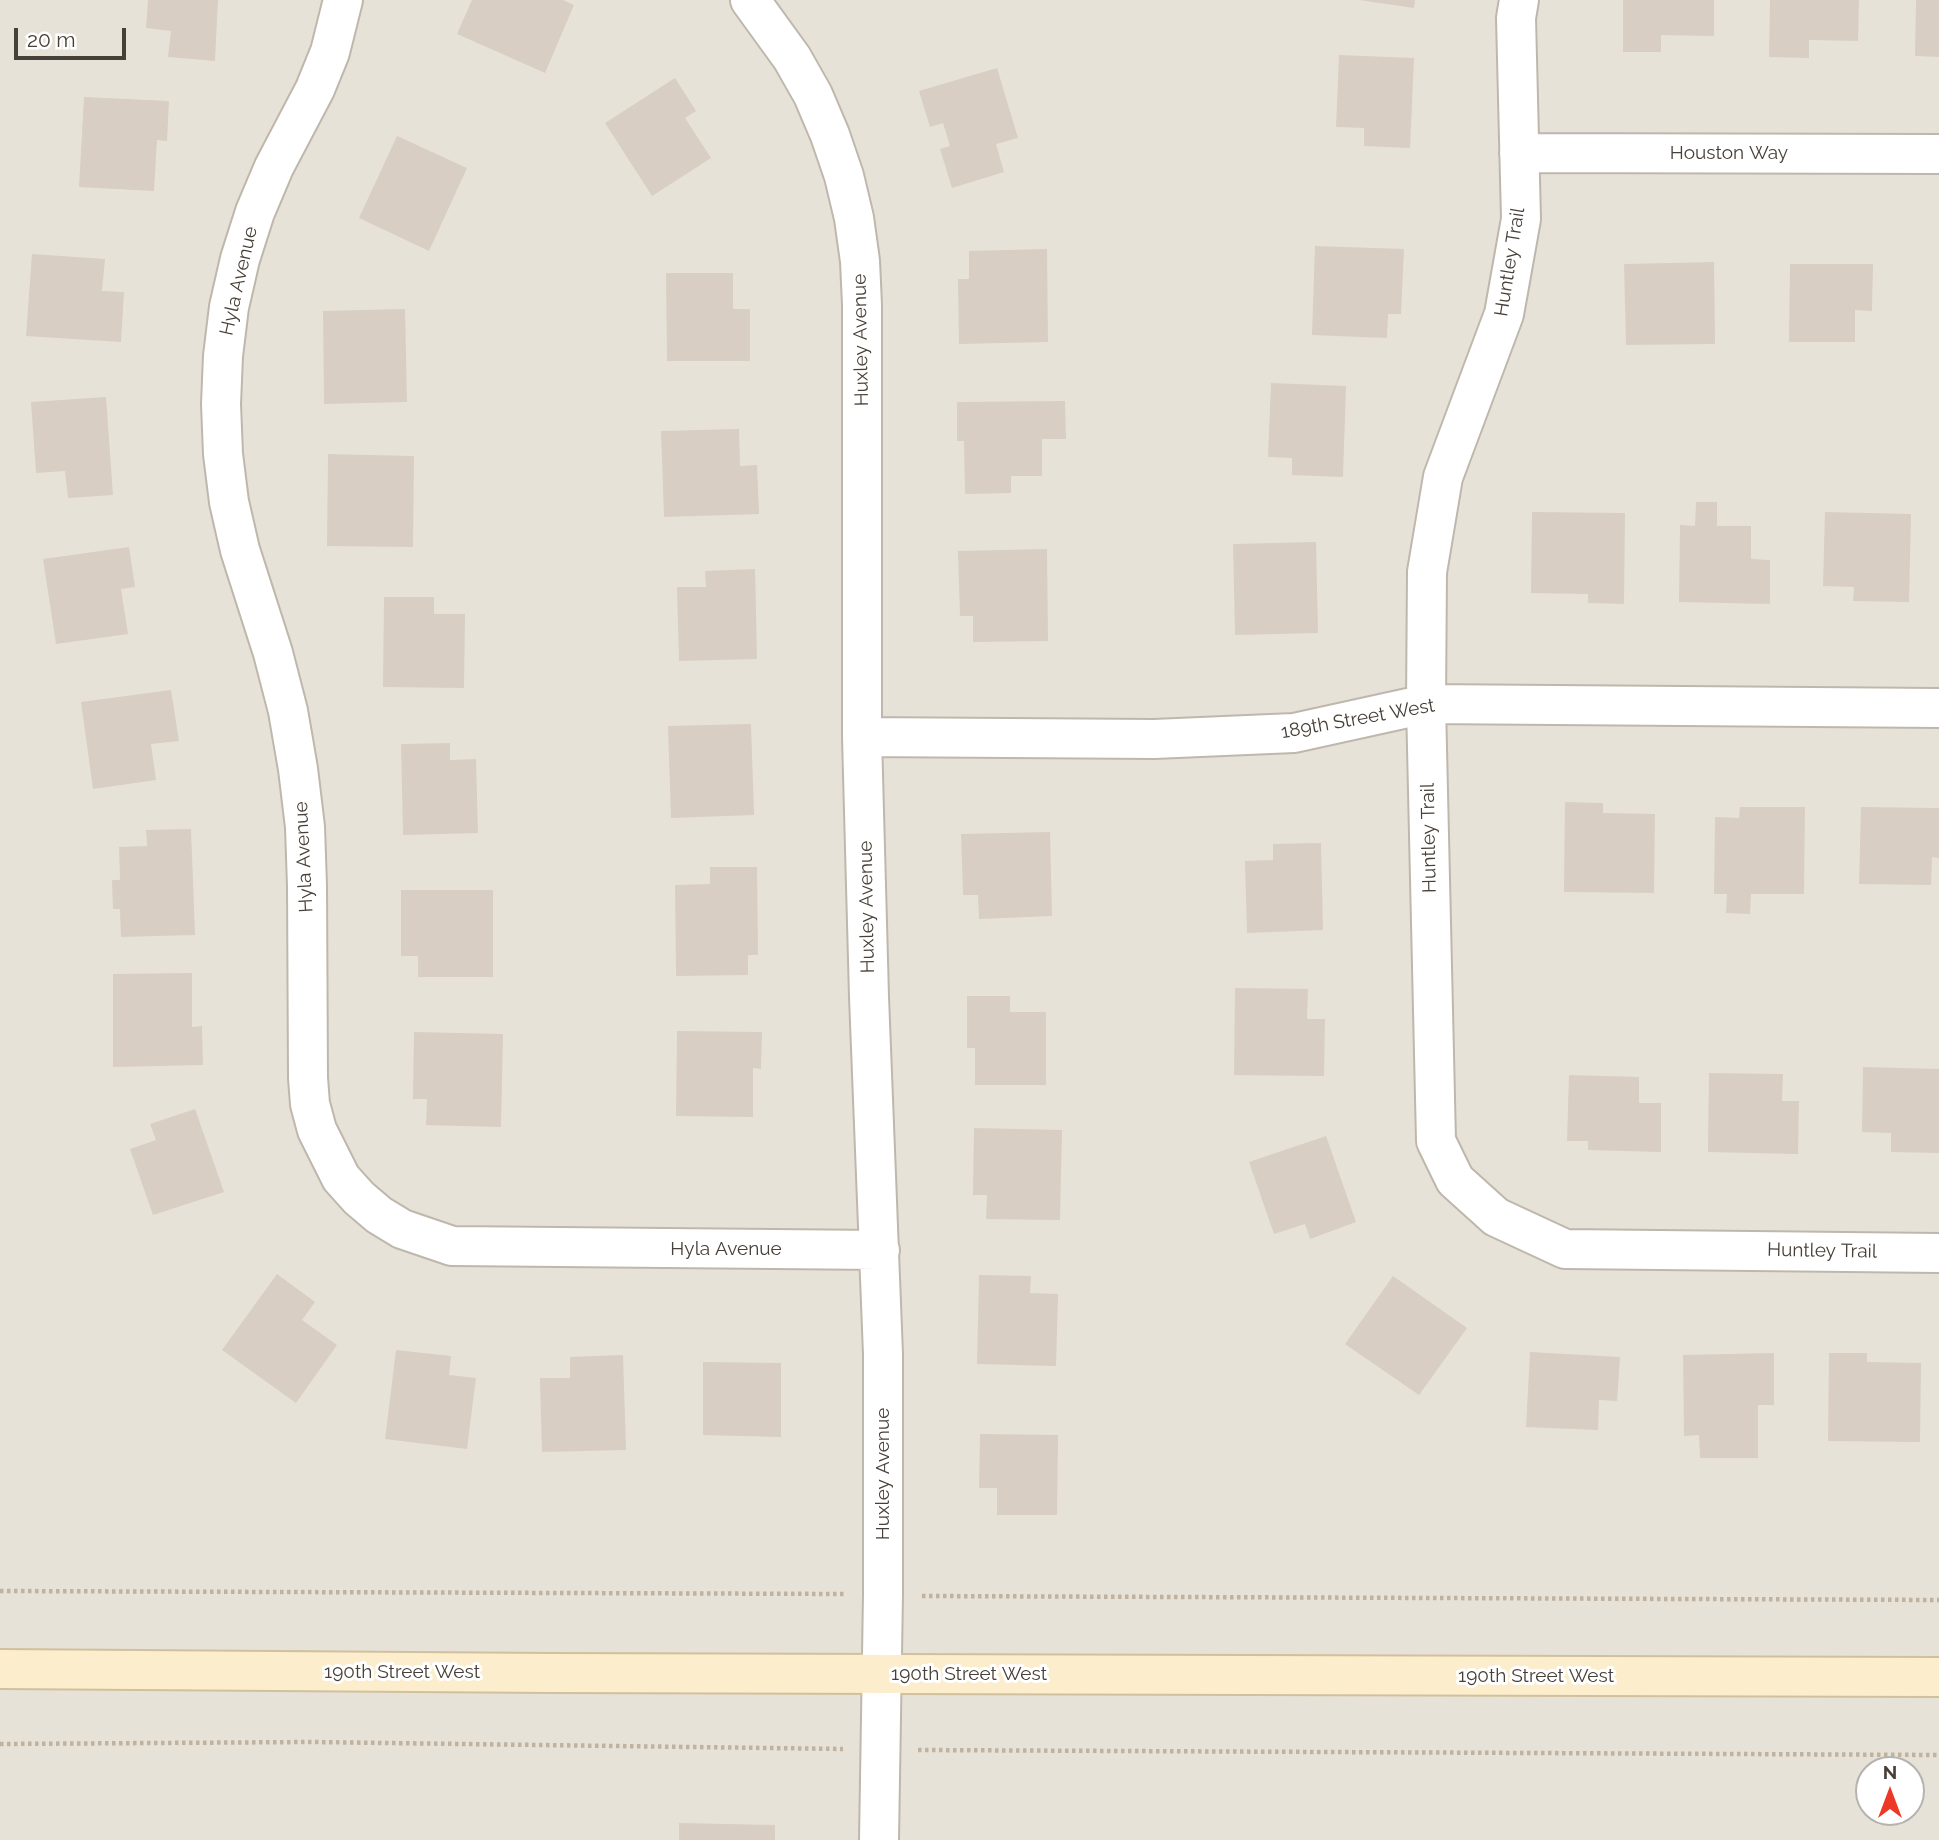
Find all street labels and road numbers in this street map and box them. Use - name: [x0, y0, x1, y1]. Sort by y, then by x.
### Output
- street label: Houston Way: [1670, 142, 1788, 164]
- street label: Huntley Trail: [1490, 206, 1530, 318]
- street label: Hyla Avenue: [215, 224, 263, 338]
- street label: Huxley Avenue: [848, 273, 874, 407]
- street label: 189th Street West: [1279, 694, 1437, 744]
- street label: Huntley Trail: [1417, 783, 1441, 893]
- street label: Hyla Avenue: [290, 801, 318, 913]
- street label: Huxley Avenue: [854, 840, 880, 974]
- street label: Hyla Avenue: [670, 1238, 782, 1260]
- street label: Huntley Trail: [1767, 1239, 1877, 1263]
- street label: Huxley Avenue: [872, 1408, 894, 1540]
- street label: 190th Street West: [324, 1661, 480, 1683]
- street label: 190th Street West: [891, 1663, 1047, 1685]
- street label: 190th Street West: [1458, 1665, 1614, 1687]

